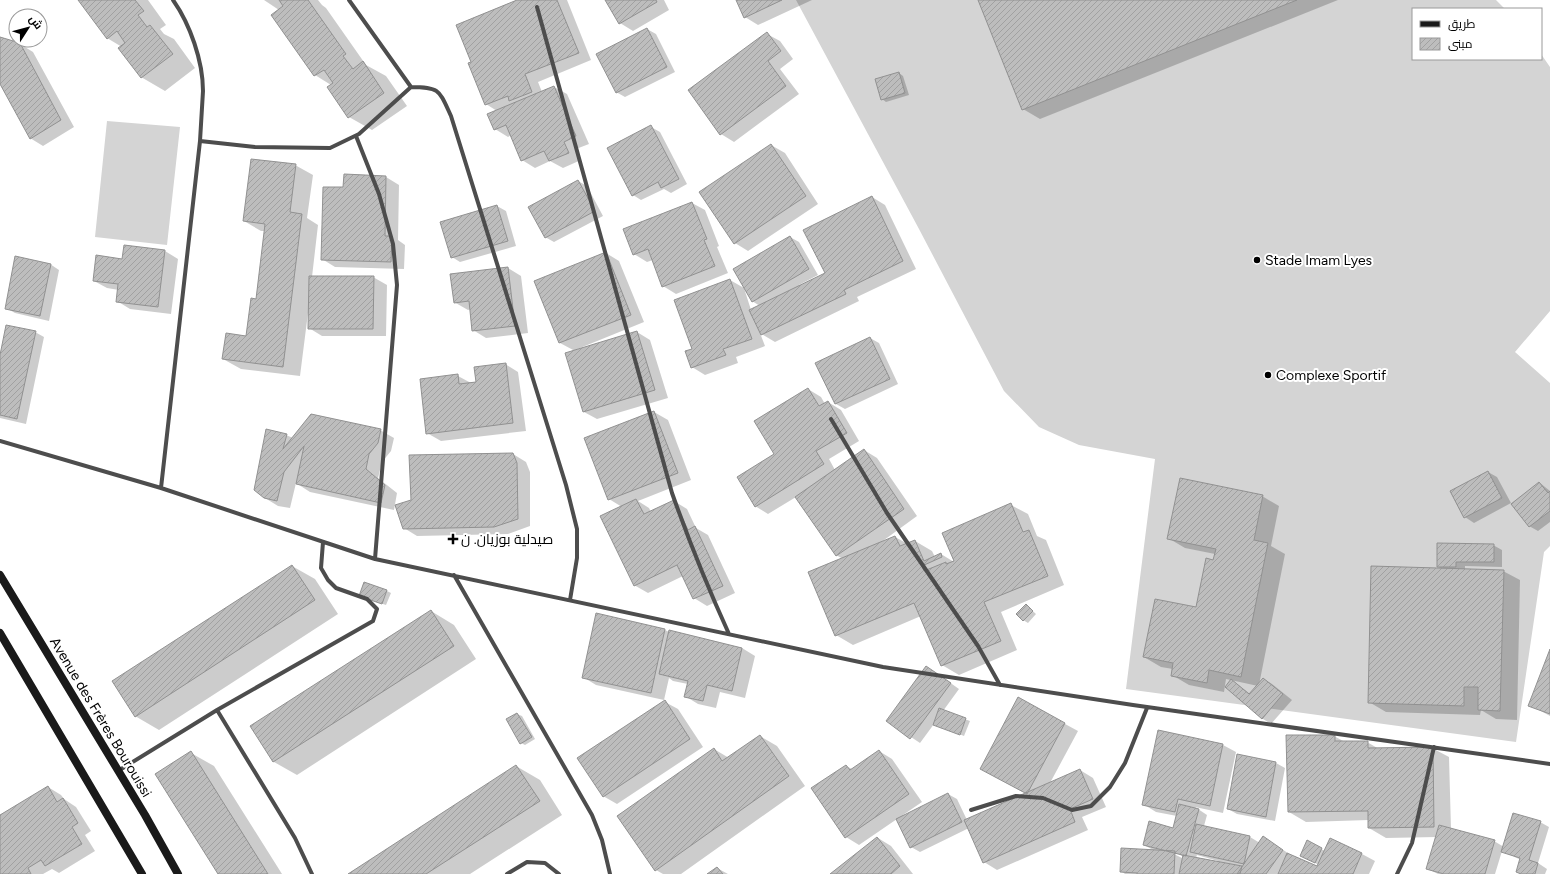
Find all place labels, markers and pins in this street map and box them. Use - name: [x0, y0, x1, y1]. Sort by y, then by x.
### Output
- place label: Stade Imam Lyes: [1265, 252, 1372, 269]
- marker: Stade Imam Lyes: [1252, 255, 1262, 265]
- place label: Complexe Sportif: [1276, 367, 1387, 384]
- marker: Complexe Sportif: [1263, 370, 1273, 380]
- place label: صيدلية بوزيان. ن: [461, 531, 553, 548]
- marker: صيدلية بوزيان. ن: [448, 534, 458, 544]

